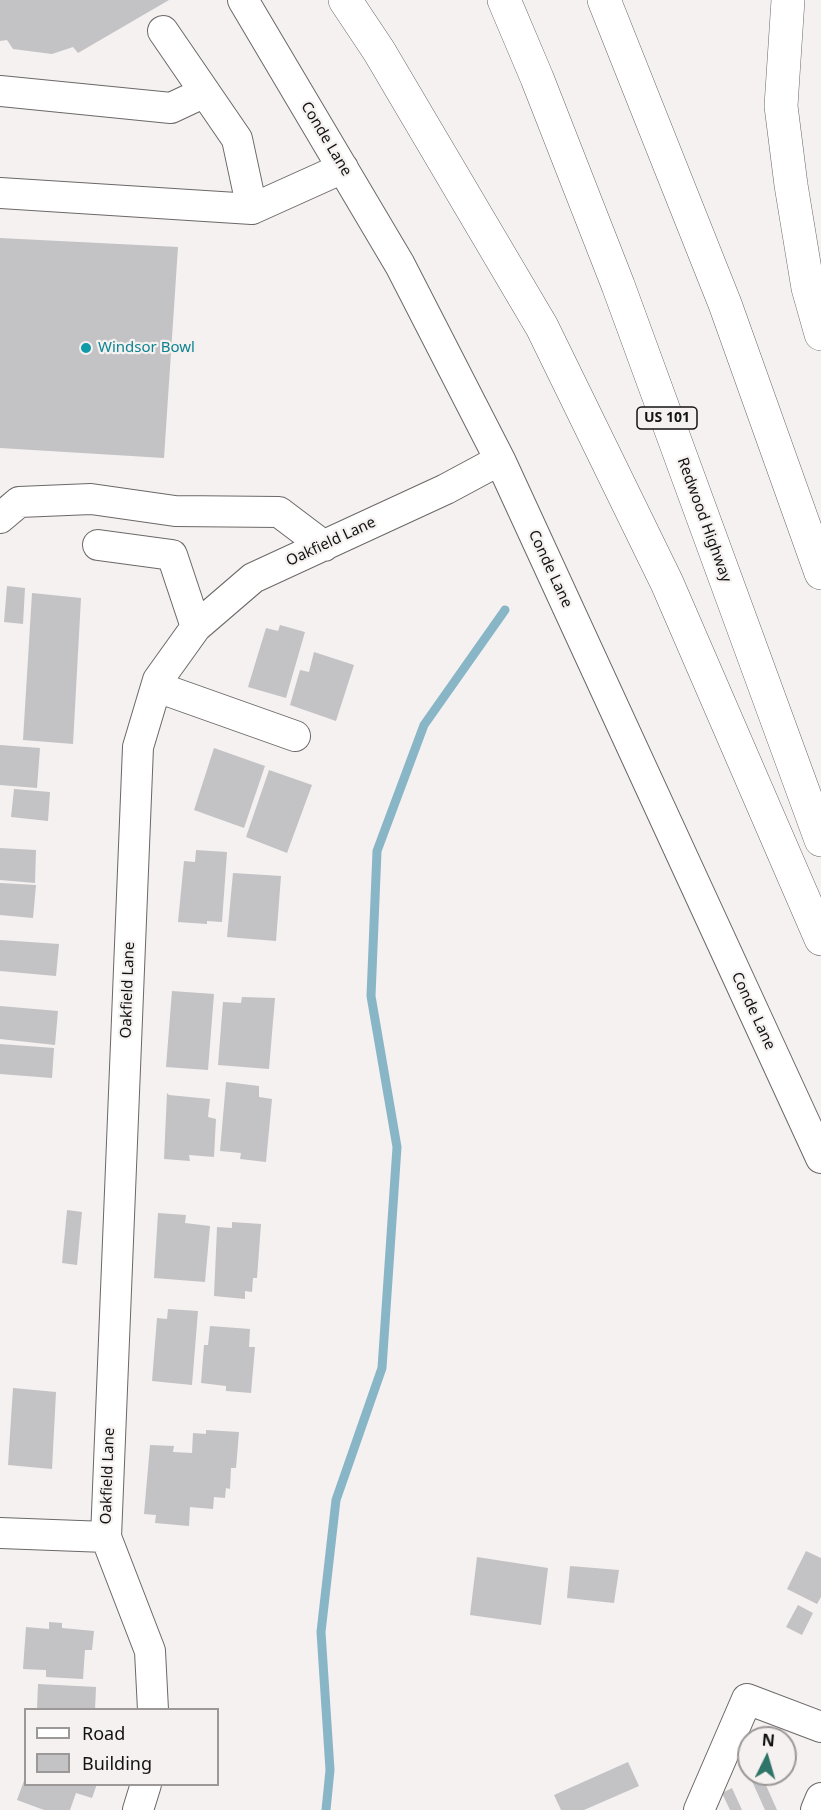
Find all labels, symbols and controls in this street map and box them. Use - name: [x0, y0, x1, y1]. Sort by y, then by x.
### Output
- street label: Conde Lane: [297, 99, 355, 179]
- place label: Windsor Bowl: [98, 339, 195, 357]
- marker: Windsor Bowl: [79, 341, 93, 355]
- road number: US 101: [637, 407, 697, 429]
- street label: Redwood Highway: [673, 455, 735, 585]
- street label: Oakfield Lane: [283, 513, 379, 571]
- street label: Conde Lane: [524, 527, 576, 611]
- street label: Oakfield Lane: [117, 941, 139, 1039]
- street label: Conde Lane: [727, 969, 779, 1053]
- street label: Oakfield Lane: [97, 1427, 119, 1525]
- legend: [24, 1708, 219, 1786]
- text: Road: [82, 1721, 125, 1745]
- north arrow: [737, 1726, 797, 1786]
- text: N: [761, 1729, 776, 1752]
- text: Building: [82, 1751, 152, 1775]

